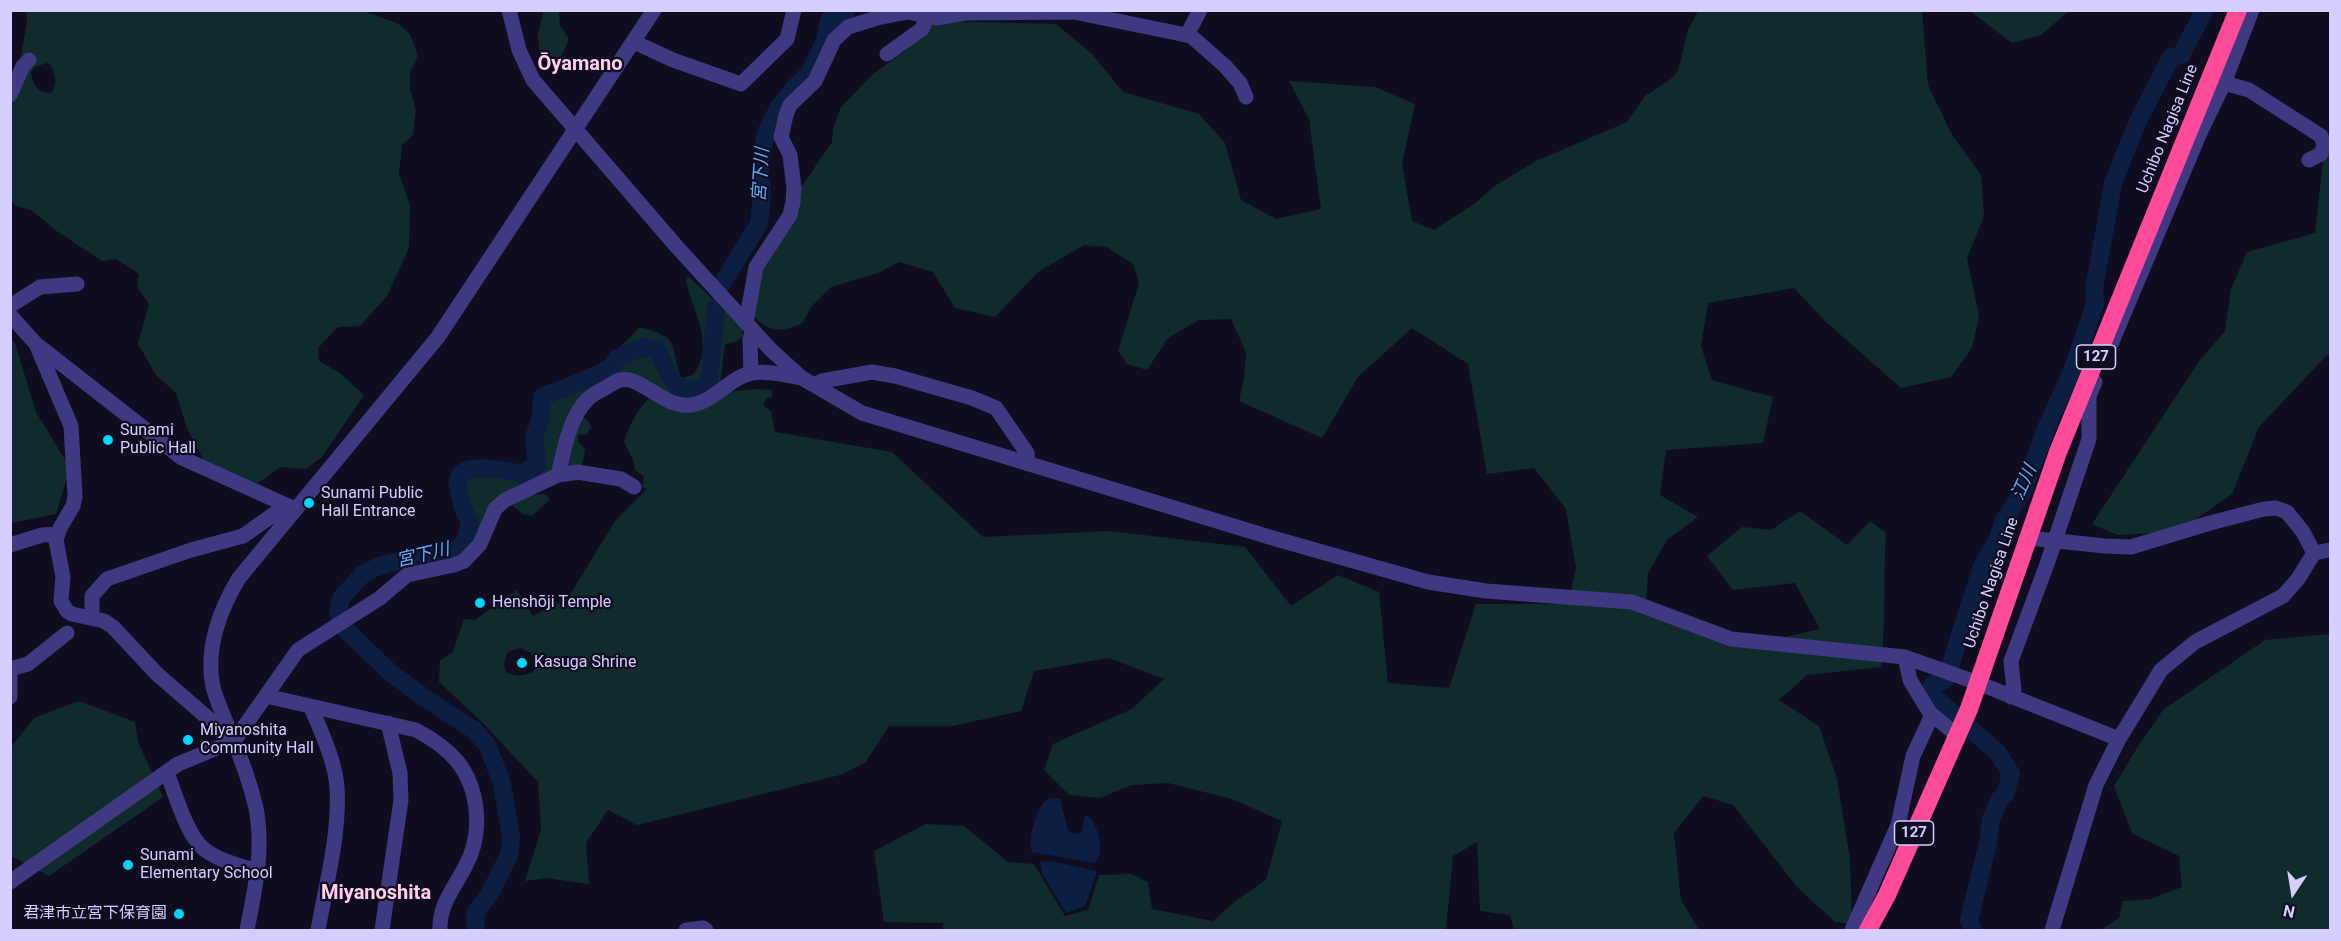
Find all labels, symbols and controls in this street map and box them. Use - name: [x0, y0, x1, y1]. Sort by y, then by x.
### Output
- district label: Ōyamano: [538, 53, 622, 77]
- street label: Uchibo Nagisa Line: [2133, 62, 2203, 196]
- water label: 宮下川: [749, 147, 775, 203]
- road number: 127: [2076, 345, 2116, 369]
- place label: Sunami Public Hall: [120, 421, 196, 459]
- marker: Sunami Public Hall: [101, 433, 115, 447]
- water label: 江川: [2008, 462, 2042, 504]
- place label: Sunami Public Hall Entrance: [321, 484, 423, 522]
- marker: Sunami Public Hall Entrance: [302, 496, 316, 510]
- street label: Uchibo Nagisa Line: [1961, 515, 2023, 651]
- water label: 宮下川: [394, 539, 452, 573]
- place label: Henshōji Temple: [492, 593, 611, 613]
- marker: Henshōji Temple: [473, 596, 487, 610]
- place label: Kasuga Shrine: [534, 653, 636, 673]
- marker: Kasuga Shrine: [515, 656, 529, 670]
- place label: Miyanoshita Community Hall: [200, 721, 314, 759]
- marker: Miyanoshita Community Hall: [181, 733, 195, 747]
- road number: 127: [1894, 821, 1934, 845]
- place label: Sunami Elementary School: [140, 846, 273, 884]
- marker: Sunami Elementary School: [121, 858, 135, 872]
- north arrow: [2263, 863, 2323, 923]
- district label: Miyanoshita: [321, 882, 431, 906]
- text: N: [2282, 901, 2297, 922]
- place label: 君津市立宮下保育園: [23, 904, 167, 924]
- marker: 君津市立宮下保育園: [172, 907, 186, 921]

